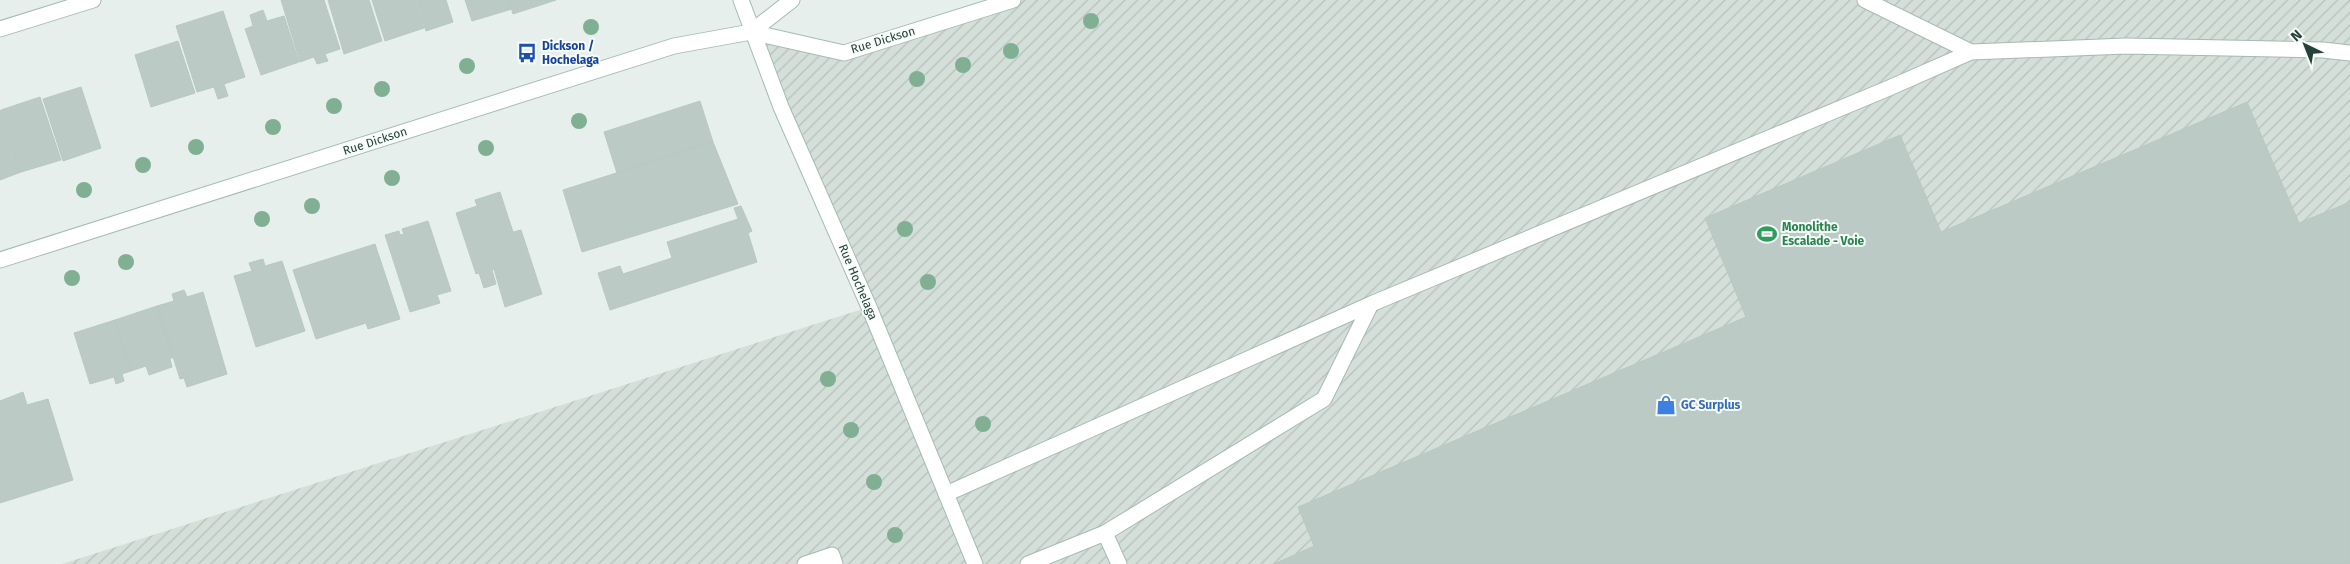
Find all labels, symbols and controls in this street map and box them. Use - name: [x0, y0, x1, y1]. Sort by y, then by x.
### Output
- north arrow: [2280, 20, 2330, 70]
- street label: Rue Dickson: [849, 24, 917, 56]
- text: N: [2287, 26, 2306, 45]
- place label: Dickson / Hochelaga: [542, 39, 600, 67]
- bus stop icon: Dickson / Hochelaga: [516, 42, 538, 64]
- street label: Rue Dickson: [341, 124, 409, 158]
- place label: Monolithe Escalade - Voie: [1782, 220, 1865, 248]
- sports icon: Monolithe Escalade - Voie: [1756, 223, 1778, 245]
- street label: Rue Hochelaga: [836, 242, 880, 322]
- shop icon: GC Surplus: [1655, 394, 1677, 416]
- place label: GC Surplus: [1681, 398, 1741, 412]

